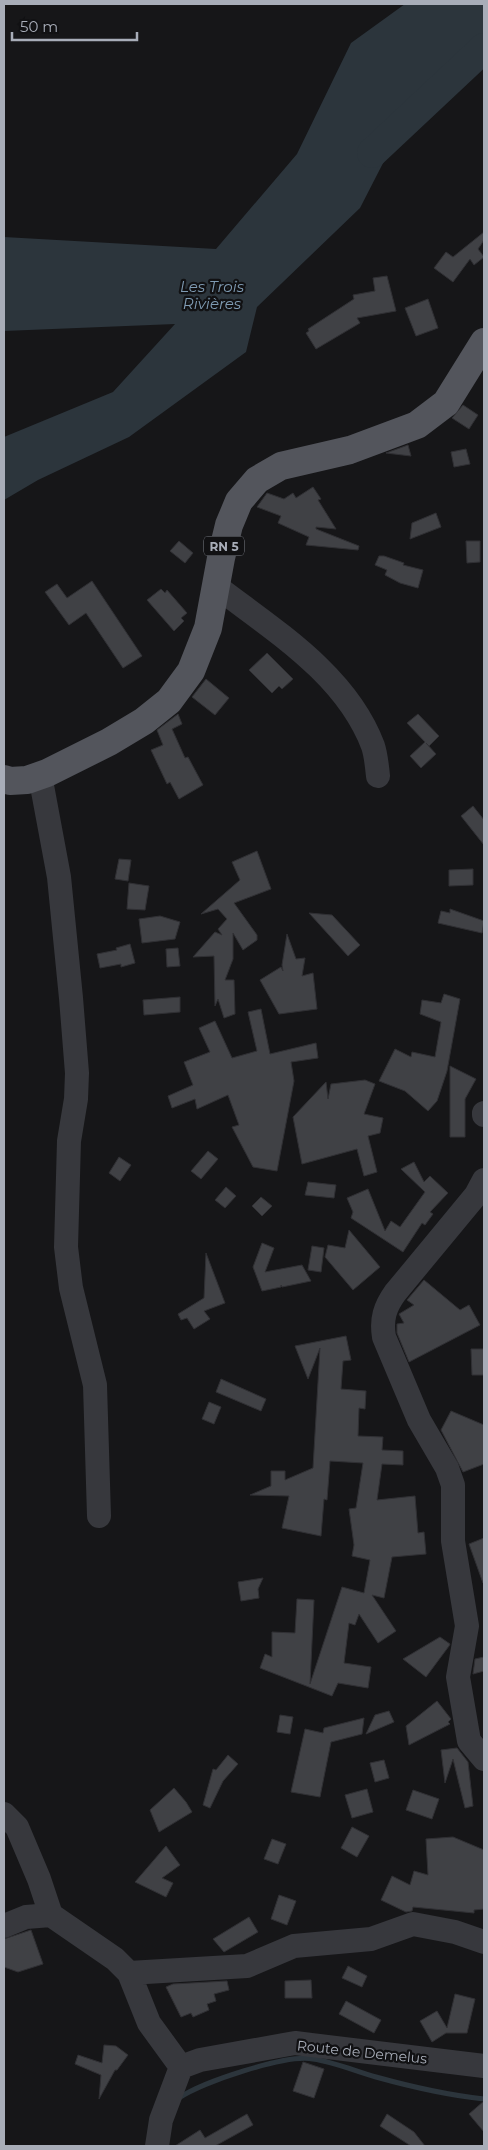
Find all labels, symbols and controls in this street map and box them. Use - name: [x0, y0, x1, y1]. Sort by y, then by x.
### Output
- scale bar: [12, 10, 138, 42]
- text: 50 m: [20, 17, 58, 36]
- water label: Les Trois Rivières: [180, 277, 245, 313]
- road number: RN 5: [204, 536, 244, 556]
- street label: Route de Demelus: [296, 2036, 428, 2068]

